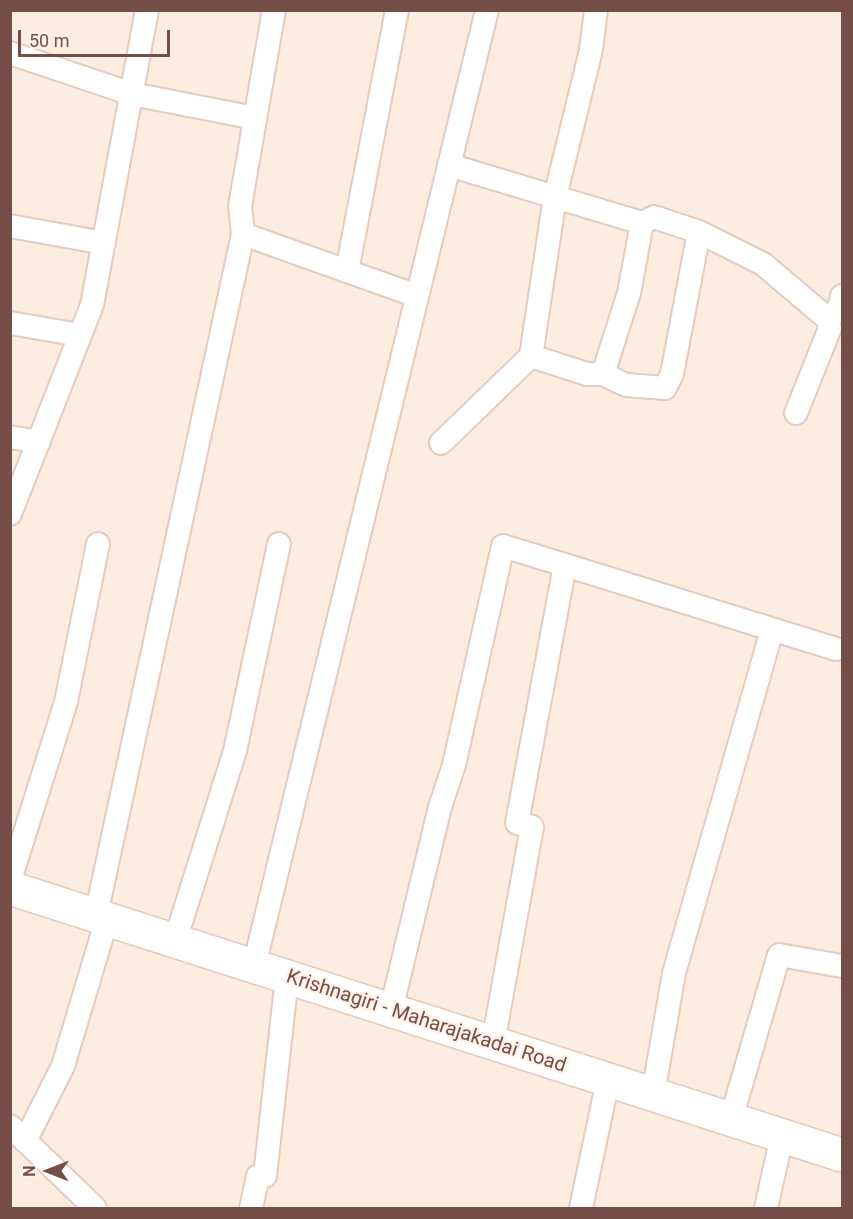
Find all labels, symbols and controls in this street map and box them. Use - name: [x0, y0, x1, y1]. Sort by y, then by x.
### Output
- scale bar: [21, 18, 172, 56]
- text: 50 m: [29, 30, 69, 51]
- street label: Krishnagiri - Maharajakadai Road: [283, 965, 569, 1079]
- north arrow: [18, 1141, 78, 1201]
- text: N: [20, 1165, 39, 1177]

